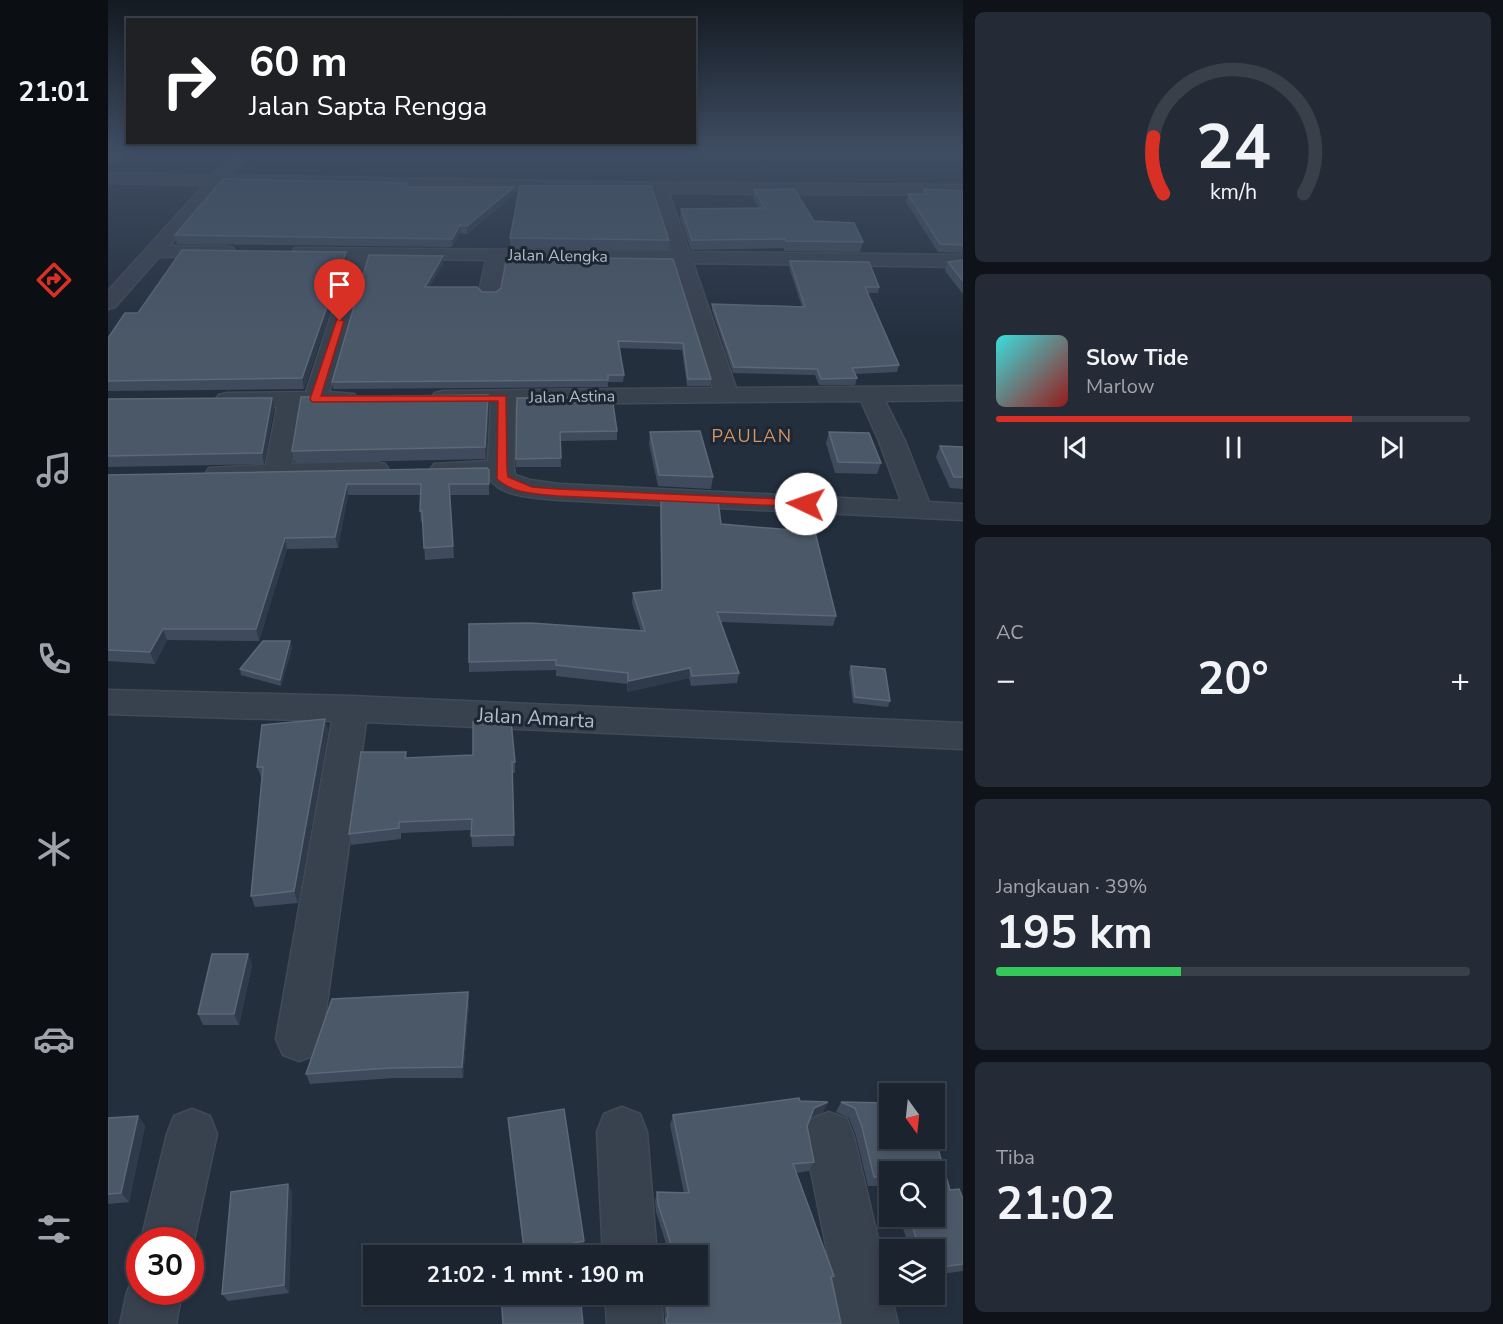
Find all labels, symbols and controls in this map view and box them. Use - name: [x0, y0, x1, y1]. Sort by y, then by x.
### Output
- text: 60 m: [249, 34, 348, 91]
- icon: right: [150, 42, 228, 120]
- text: 21:01: [18, 74, 90, 111]
- text: Jalan Sapta Rengga: [249, 88, 487, 125]
- text: 24: [1196, 105, 1270, 190]
- text: km/h: [1209, 178, 1257, 208]
- street label: Jalan Alengka: [507, 244, 608, 268]
- icon: directions: [33, 259, 75, 301]
- pin: [314, 259, 365, 321]
- icon: arrive: [323, 268, 356, 301]
- text: Slow Tide: [1086, 343, 1188, 373]
- text: Marlow: [1086, 373, 1154, 400]
- street label: Jalan Astina: [528, 385, 615, 409]
- district label: PAULAN: [711, 424, 793, 448]
- icon: previous: [1059, 431, 1092, 464]
- icon: pause: [1217, 431, 1250, 464]
- icon: next: [1375, 431, 1408, 464]
- icon: music: [33, 449, 75, 491]
- position arrow: [774, 472, 838, 536]
- text: AC: [996, 619, 1024, 646]
- icon: phone: [33, 638, 75, 680]
- text: 20°: [1197, 649, 1269, 710]
- text: −: [996, 658, 1016, 703]
- text: +: [1450, 658, 1470, 703]
- street label: Jalan Amarta: [476, 701, 595, 735]
- icon: climate: [33, 828, 75, 870]
- text: Jangkauan · 39%: [996, 873, 1147, 900]
- text: 195 km: [996, 903, 1153, 964]
- icon: car: [33, 1018, 75, 1060]
- north arrow: [879, 1083, 945, 1149]
- map controls: [879, 1083, 945, 1305]
- text: Tiba: [996, 1144, 1035, 1171]
- button: search: [879, 1161, 945, 1227]
- text: 21:02: [996, 1174, 1115, 1235]
- icon: filters: [33, 1208, 75, 1250]
- speed limit sign: 30: [126, 1227, 204, 1305]
- button: layers: [879, 1239, 945, 1305]
- text: 21:02 · 1 mnt · 190 m: [427, 1260, 644, 1290]

